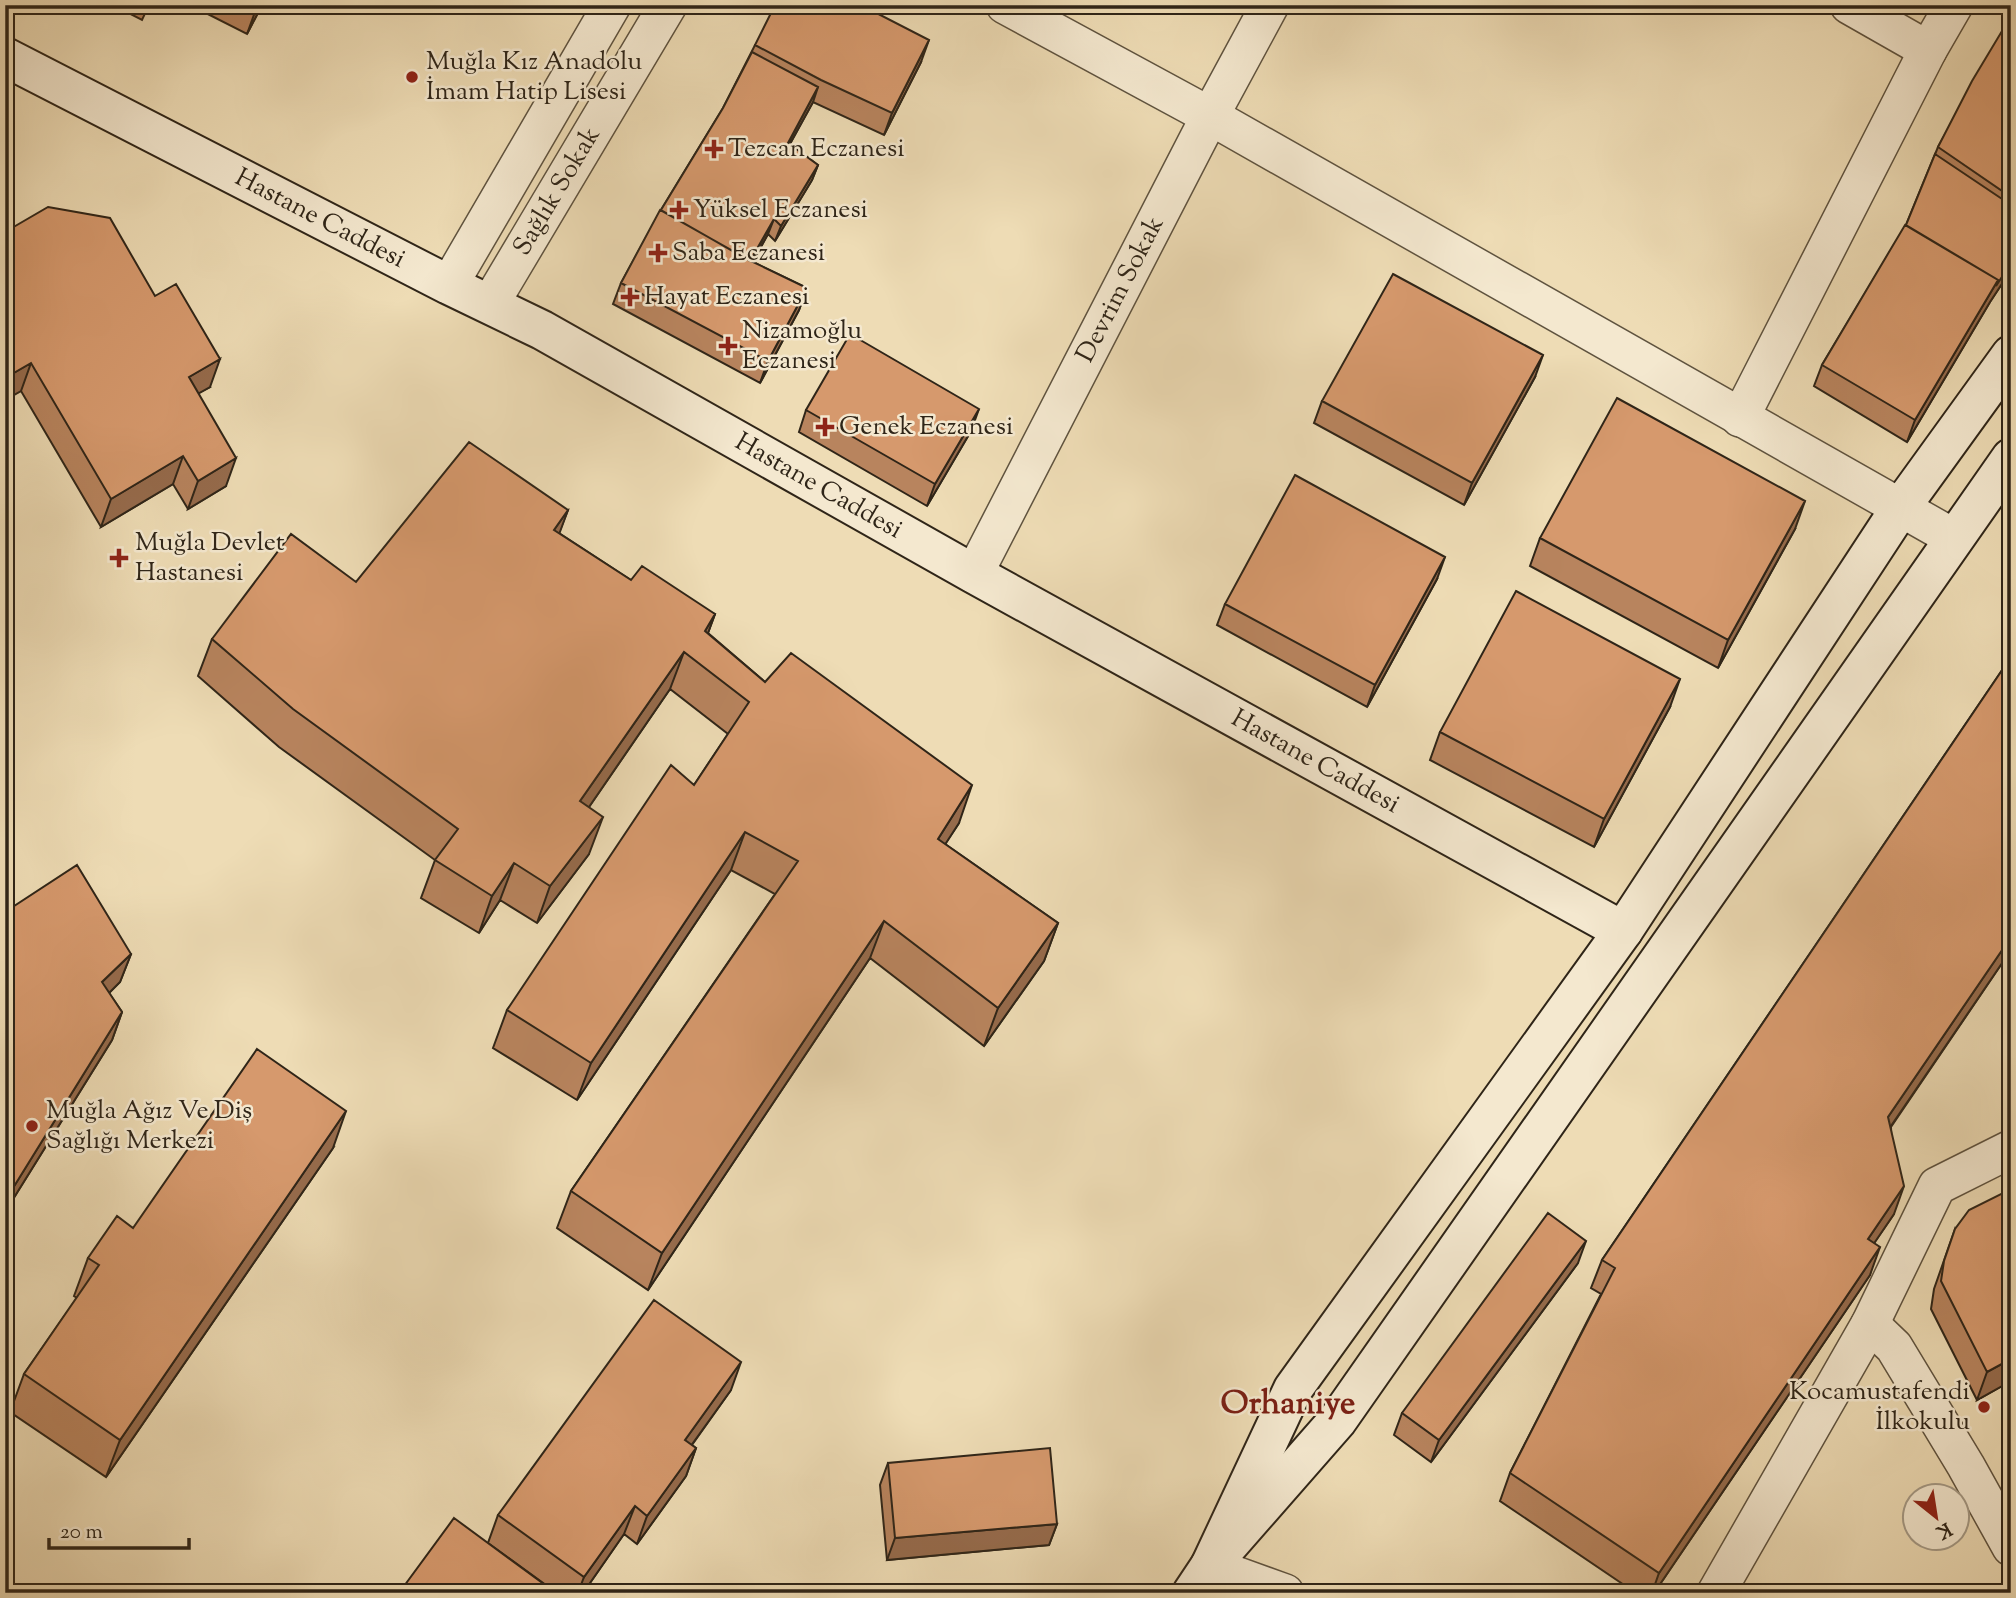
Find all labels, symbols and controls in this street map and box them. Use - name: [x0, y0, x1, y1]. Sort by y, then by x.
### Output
- place label: Muğla Kız Anadolu İmam Hatip Lisesi: [426, 44, 642, 111]
- marker: Muğla Kız Anadolu İmam Hatip Lisesi: [404, 69, 420, 85]
- street label: Sağlık Sokak: [504, 120, 610, 263]
- place label: Tezcan Eczanesi: [728, 131, 905, 168]
- marker: Tezcan Eczanesi: [706, 141, 722, 157]
- street label: Hastane Caddesi: [228, 159, 412, 278]
- place label: Yüksel Eczanesi: [693, 192, 868, 229]
- marker: Yüksel Eczanesi: [671, 202, 687, 218]
- street label: Devrim Sokak: [1067, 210, 1174, 369]
- place label: Saba Eczanesi: [672, 235, 825, 272]
- marker: Saba Eczanesi: [650, 245, 666, 261]
- place label: Hayat Eczanesi: [644, 279, 809, 316]
- marker: Hayat Eczanesi: [622, 289, 638, 305]
- place label: Nizamoğlu Eczanesi: [742, 313, 862, 380]
- marker: Nizamoğlu Eczanesi: [720, 338, 736, 354]
- place label: Genek Eczanesi: [839, 409, 1013, 446]
- marker: Genek Eczanesi: [817, 419, 833, 435]
- street label: Hastane Caddesi: [728, 424, 909, 548]
- place label: Muğla Devlet Hastanesi: [135, 525, 285, 592]
- marker: Muğla Devlet Hastanesi: [109, 548, 129, 568]
- street label: Hastane Caddesi: [1224, 700, 1406, 823]
- place label: Muğla Ağız Ve Diş Sağlığı Merkezi: [46, 1093, 252, 1160]
- marker: Muğla Ağız Ve Diş Sağlığı Merkezi: [24, 1118, 40, 1134]
- place label: Kocamustafendi İlkokulu: [1789, 1374, 1970, 1441]
- district label: Orhaniye: [1221, 1381, 1355, 1429]
- marker: Kocamustafendi İlkokulu: [1976, 1399, 1992, 1415]
- north arrow: [1900, 1482, 1970, 1552]
- scale bar: [49, 1507, 189, 1551]
- text: K: [1930, 1514, 1956, 1545]
- text: 20 m: [60, 1518, 103, 1548]

